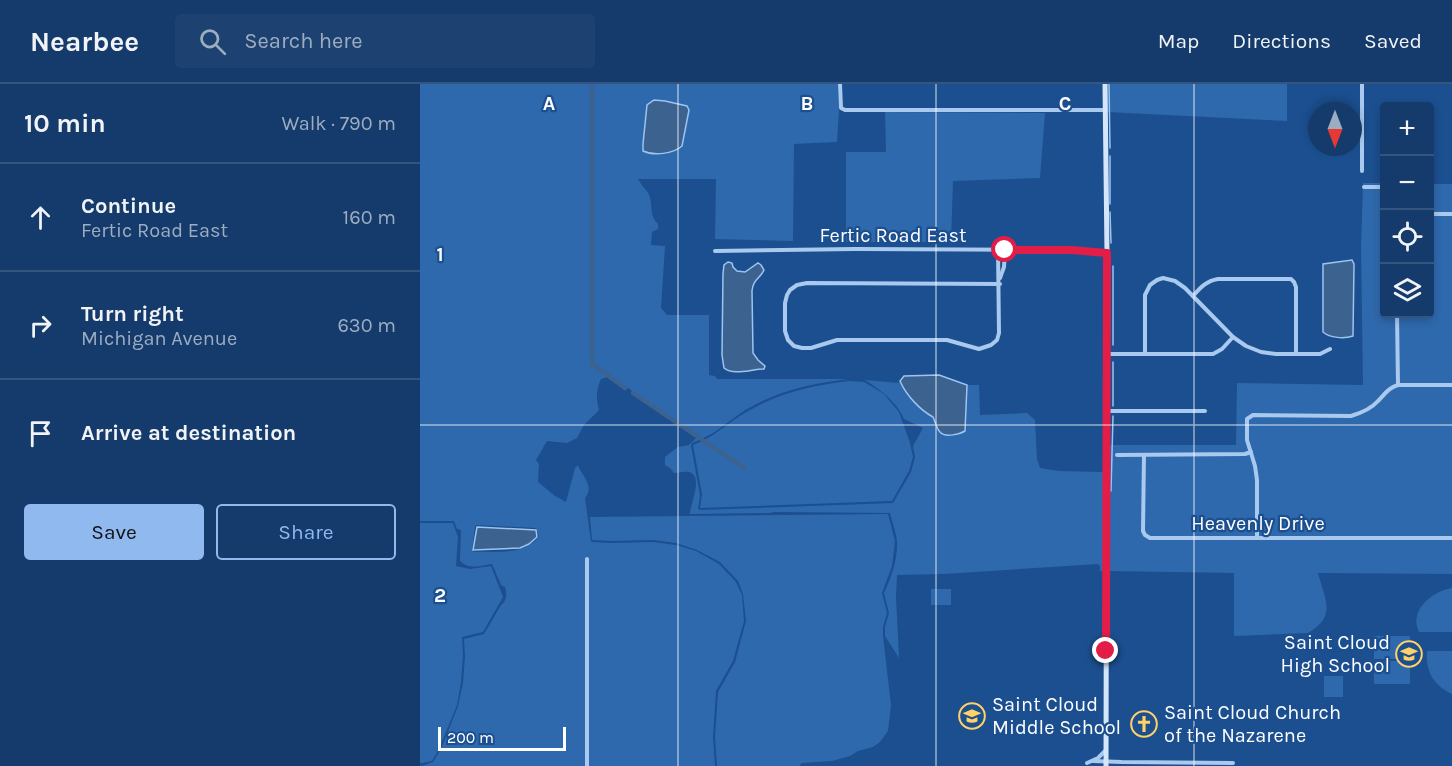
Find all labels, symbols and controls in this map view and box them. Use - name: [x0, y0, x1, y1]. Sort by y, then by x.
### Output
- search box: [175, 14, 595, 68]
- text: Nearbee: [30, 25, 139, 58]
- icon: search: [196, 25, 229, 58]
- text: Search here: [244, 28, 363, 54]
- text: Map: [1158, 29, 1199, 53]
- text: Directions: [1232, 29, 1331, 53]
- text: Saved: [1364, 29, 1422, 53]
- text: A: [543, 92, 556, 115]
- text: B: [801, 92, 813, 115]
- text: C: [1059, 92, 1071, 115]
- north arrow: [1308, 102, 1362, 156]
- map controls: [1380, 102, 1434, 318]
- button: +: [1380, 102, 1434, 156]
- text: 10 min: [24, 108, 106, 139]
- text: Walk · 790 m: [281, 112, 396, 135]
- button: −: [1380, 156, 1434, 210]
- text: Continue: [81, 193, 176, 219]
- icon: ahead: [24, 201, 57, 234]
- text: 160 m: [343, 206, 396, 229]
- button: locate: [1380, 210, 1434, 264]
- text: Fertic Road East: [81, 219, 228, 242]
- street label: Fertic Road East: [819, 224, 967, 247]
- route start: [991, 236, 1017, 262]
- text: 1: [436, 243, 444, 266]
- button: layers: [1380, 264, 1434, 318]
- text: Turn right: [81, 301, 184, 327]
- icon: right: [24, 309, 57, 342]
- text: 630 m: [337, 314, 396, 337]
- text: Michigan Avenue: [81, 327, 237, 350]
- icon: arrive: [24, 417, 57, 450]
- text: Arrive at destination: [81, 420, 296, 446]
- button: Save: [24, 504, 204, 560]
- button: Share: [216, 504, 396, 560]
- street label: Heavenly Drive: [1191, 512, 1325, 535]
- text: 2: [434, 584, 446, 607]
- place label: Saint Cloud High School: [1281, 631, 1390, 677]
- route end: [1092, 637, 1118, 663]
- school or university icon: Saint Cloud High School: [1394, 639, 1424, 669]
- place label: Saint Cloud Middle School: [992, 693, 1121, 739]
- school or university icon: Saint Cloud Middle School: [957, 701, 987, 731]
- place label: Saint Cloud Church of the Nazarene: [1164, 701, 1341, 747]
- church icon: Saint Cloud Church of the Nazarene: [1129, 709, 1159, 739]
- scale bar: [438, 724, 566, 752]
- text: 200 m: [447, 728, 494, 747]

